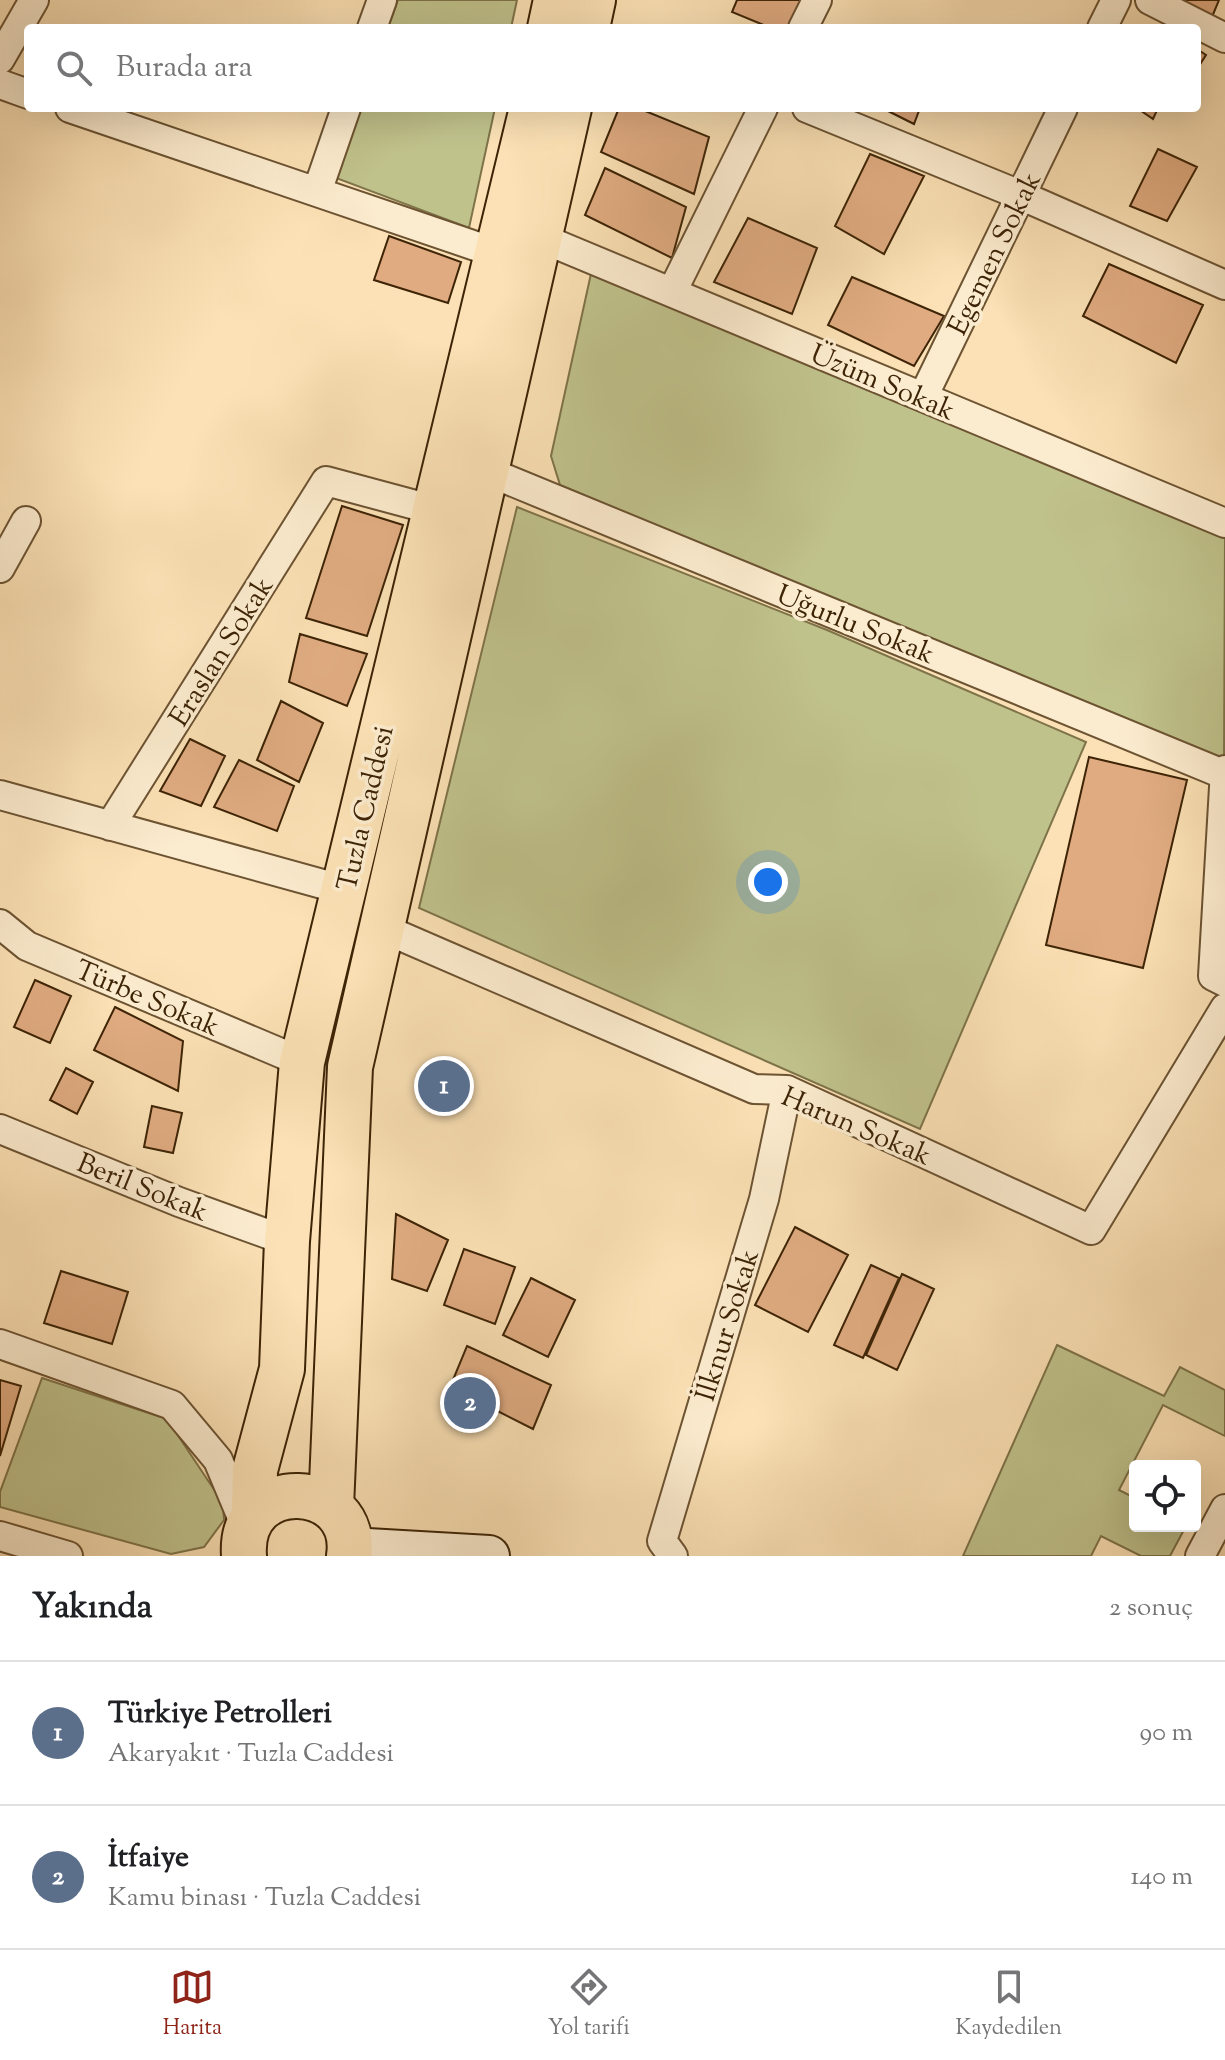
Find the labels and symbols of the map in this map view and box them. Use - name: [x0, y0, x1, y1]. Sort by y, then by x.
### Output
- street label: Egemen Sokak: [939, 166, 1053, 343]
- street label: Üzüm Sokak: [803, 335, 960, 432]
- street label: Eraslan Sokak: [161, 570, 285, 735]
- street label: Uğurlu Sokak: [770, 576, 940, 676]
- street label: Tuzla Caddesi: [328, 722, 405, 895]
- your location: [748, 862, 788, 902]
- street label: Türbe Sokak: [69, 951, 225, 1048]
- pin: 1: [418, 1056, 470, 1116]
- street label: Harun Sokak: [775, 1078, 937, 1177]
- street label: Beril Sokak: [70, 1144, 213, 1233]
- street label: İlknur Sokak: [687, 1245, 771, 1407]
- pin: 2: [444, 1373, 496, 1433]

